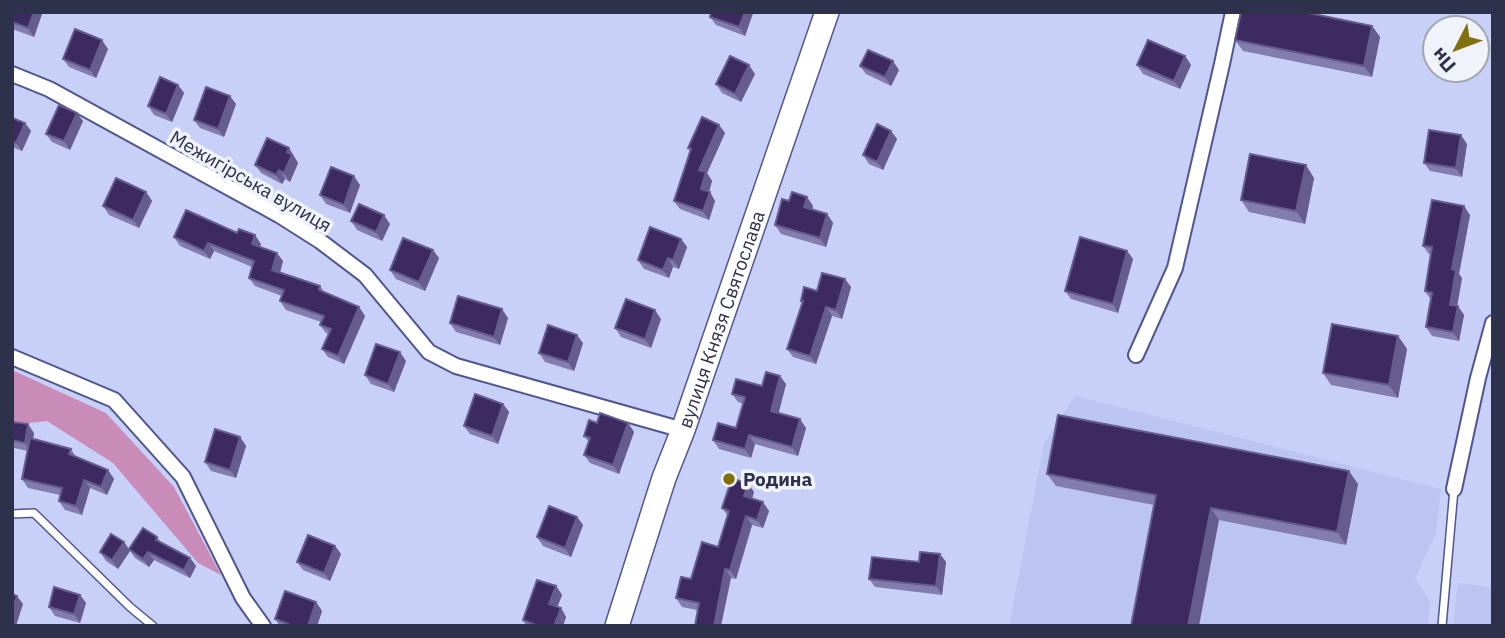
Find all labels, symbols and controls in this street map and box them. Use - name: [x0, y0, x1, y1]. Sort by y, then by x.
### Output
- north arrow: [1421, 14, 1491, 84]
- text: Пн: [1426, 43, 1461, 78]
- street label: Межигірська вулиця: [166, 125, 336, 237]
- street label: вулиця Князя Святослава: [673, 207, 770, 431]
- place label: Родина: [743, 467, 812, 491]
- marker: Родина: [721, 471, 737, 487]

